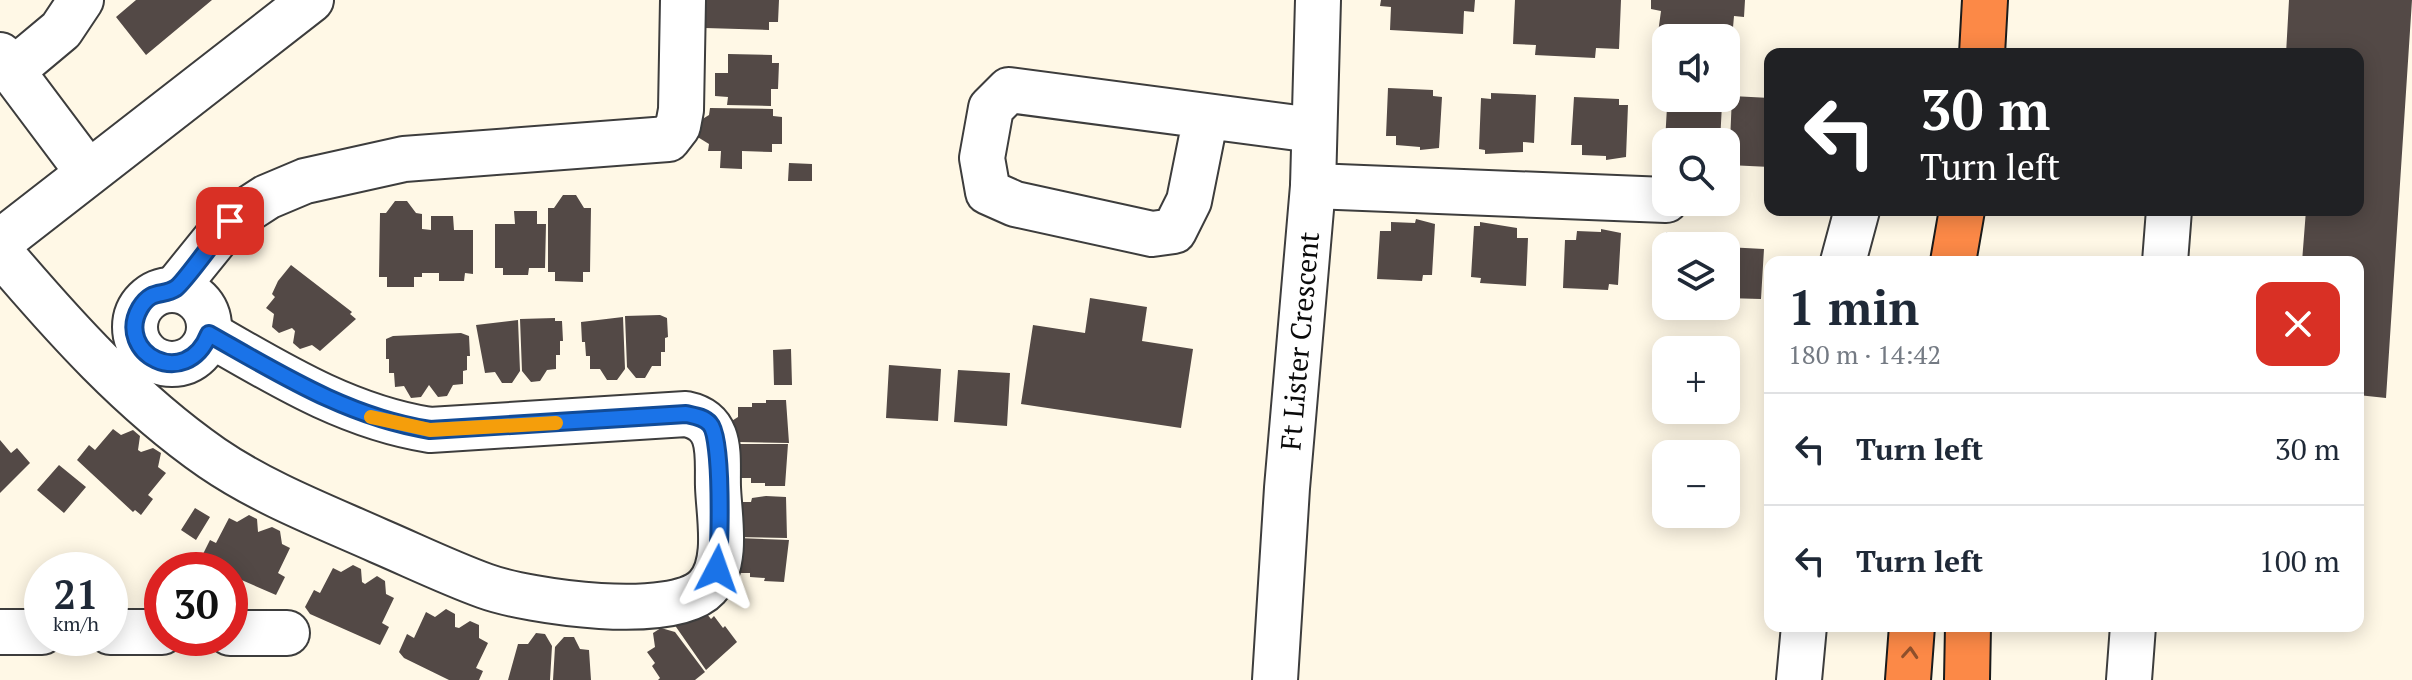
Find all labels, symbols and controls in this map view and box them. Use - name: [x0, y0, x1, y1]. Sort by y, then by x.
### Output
- map controls: [1652, 24, 1740, 528]
- button: sound: [1652, 24, 1740, 112]
- text: 30 m: [1920, 72, 2050, 146]
- icon: left: [1788, 80, 1892, 184]
- button: search: [1652, 128, 1740, 216]
- text: Turn left: [1920, 143, 2060, 190]
- pin: [196, 187, 264, 255]
- icon: arrive: [208, 199, 252, 243]
- street label: Ft Lister Crescent: [1271, 230, 1327, 452]
- button: layers: [1652, 232, 1740, 320]
- text: 1 min: [1788, 275, 1919, 339]
- button: close: [2256, 282, 2340, 366]
- button: +: [1652, 336, 1740, 424]
- text: 180 m · 14:42: [1788, 337, 1941, 371]
- icon: left: [1788, 427, 1832, 471]
- text: Turn left: [1856, 429, 1983, 469]
- text: 30 m: [2275, 429, 2340, 469]
- button: −: [1652, 440, 1740, 528]
- position arrow: [675, 527, 759, 611]
- icon: left: [1788, 539, 1832, 583]
- text: Turn left: [1856, 541, 1983, 581]
- text: 100 m: [2259, 541, 2340, 581]
- speed limit sign: 30: [144, 552, 248, 656]
- text: 21: [53, 567, 99, 620]
- text: km/h: [53, 610, 99, 637]
- one-way arrow: [1901, 646, 1918, 659]

